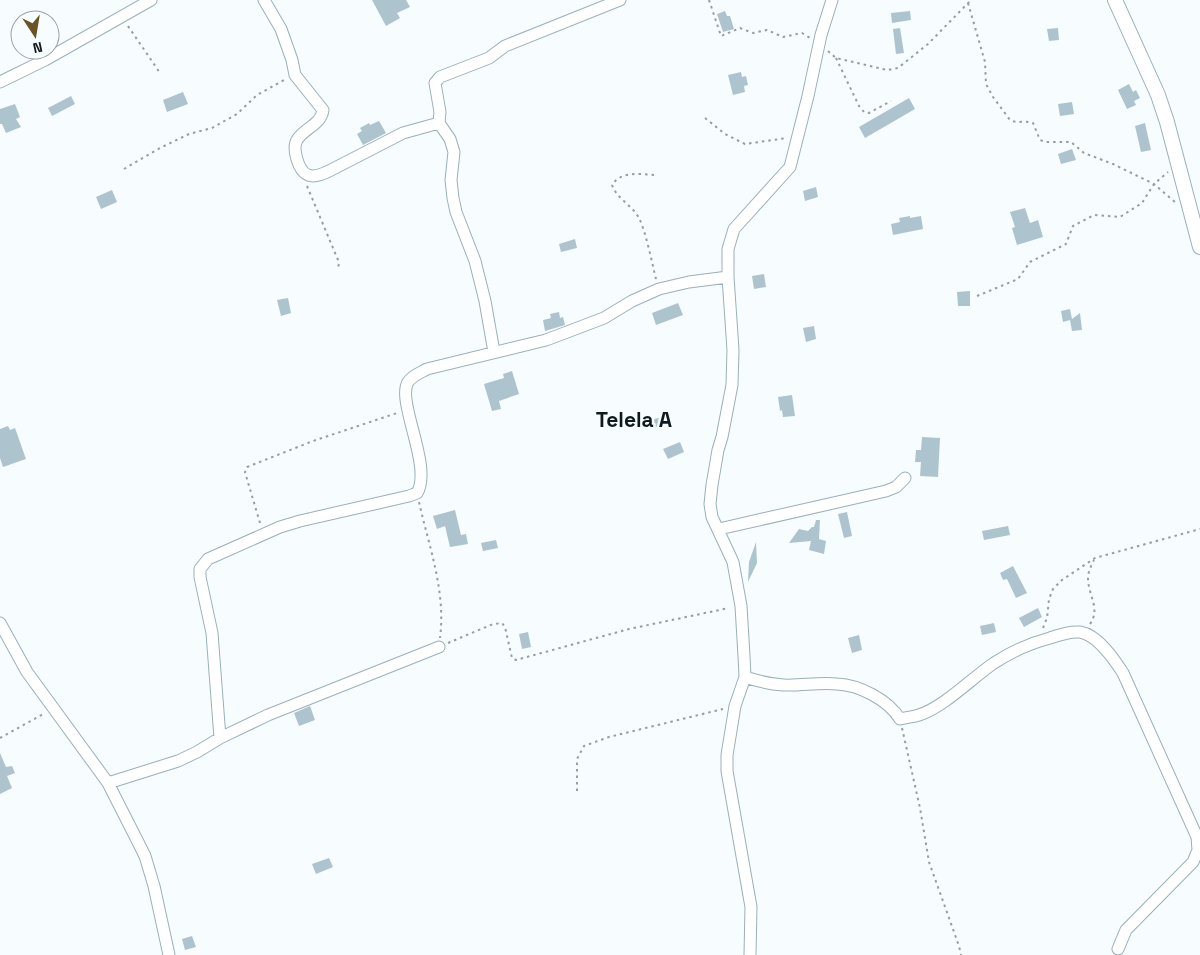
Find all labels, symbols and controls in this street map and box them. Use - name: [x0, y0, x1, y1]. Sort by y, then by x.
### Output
- north arrow: [10, 10, 60, 60]
- text: N: [31, 38, 44, 57]
- district label: Telela A: [596, 406, 672, 433]

